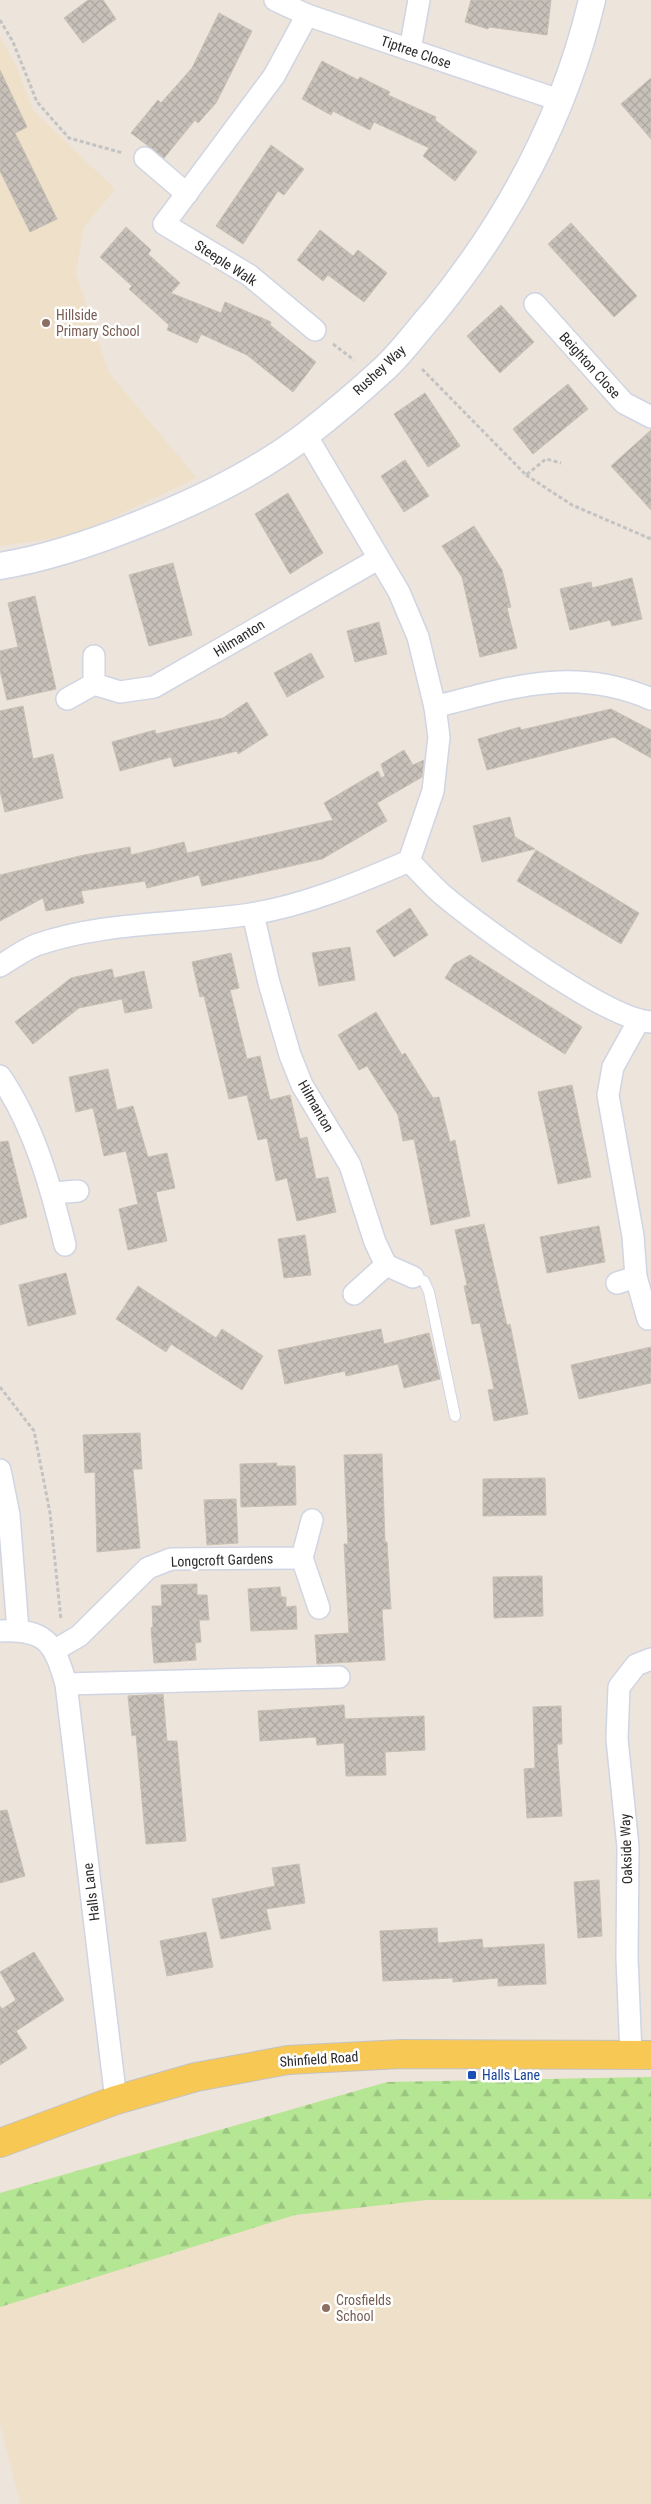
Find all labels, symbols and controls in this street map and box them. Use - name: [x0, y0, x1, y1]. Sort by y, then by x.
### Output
- street label: Tiptree Close: [379, 33, 454, 72]
- street label: Steeple Walk: [192, 237, 261, 289]
- place label: Hillside Primary School: [56, 307, 140, 339]
- marker: Hillside Primary School: [40, 317, 52, 329]
- street label: Beighton Close: [556, 329, 624, 402]
- street label: Rushey Way: [350, 342, 409, 398]
- street label: Hilmanton: [211, 616, 267, 660]
- street label: Hilmanton: [295, 1077, 337, 1135]
- street label: Longcroft Gardens: [170, 1550, 274, 1570]
- street label: Oakside Way: [617, 1813, 635, 1885]
- street label: Halls Lane: [79, 1862, 102, 1922]
- street label: Shinfield Road: [279, 2048, 359, 2070]
- place label: Halls Lane: [482, 2067, 541, 2083]
- marker: Halls Lane: [466, 2069, 478, 2081]
- place label: Crosfields School: [336, 2292, 391, 2324]
- marker: Crosfields School: [320, 2302, 332, 2314]

